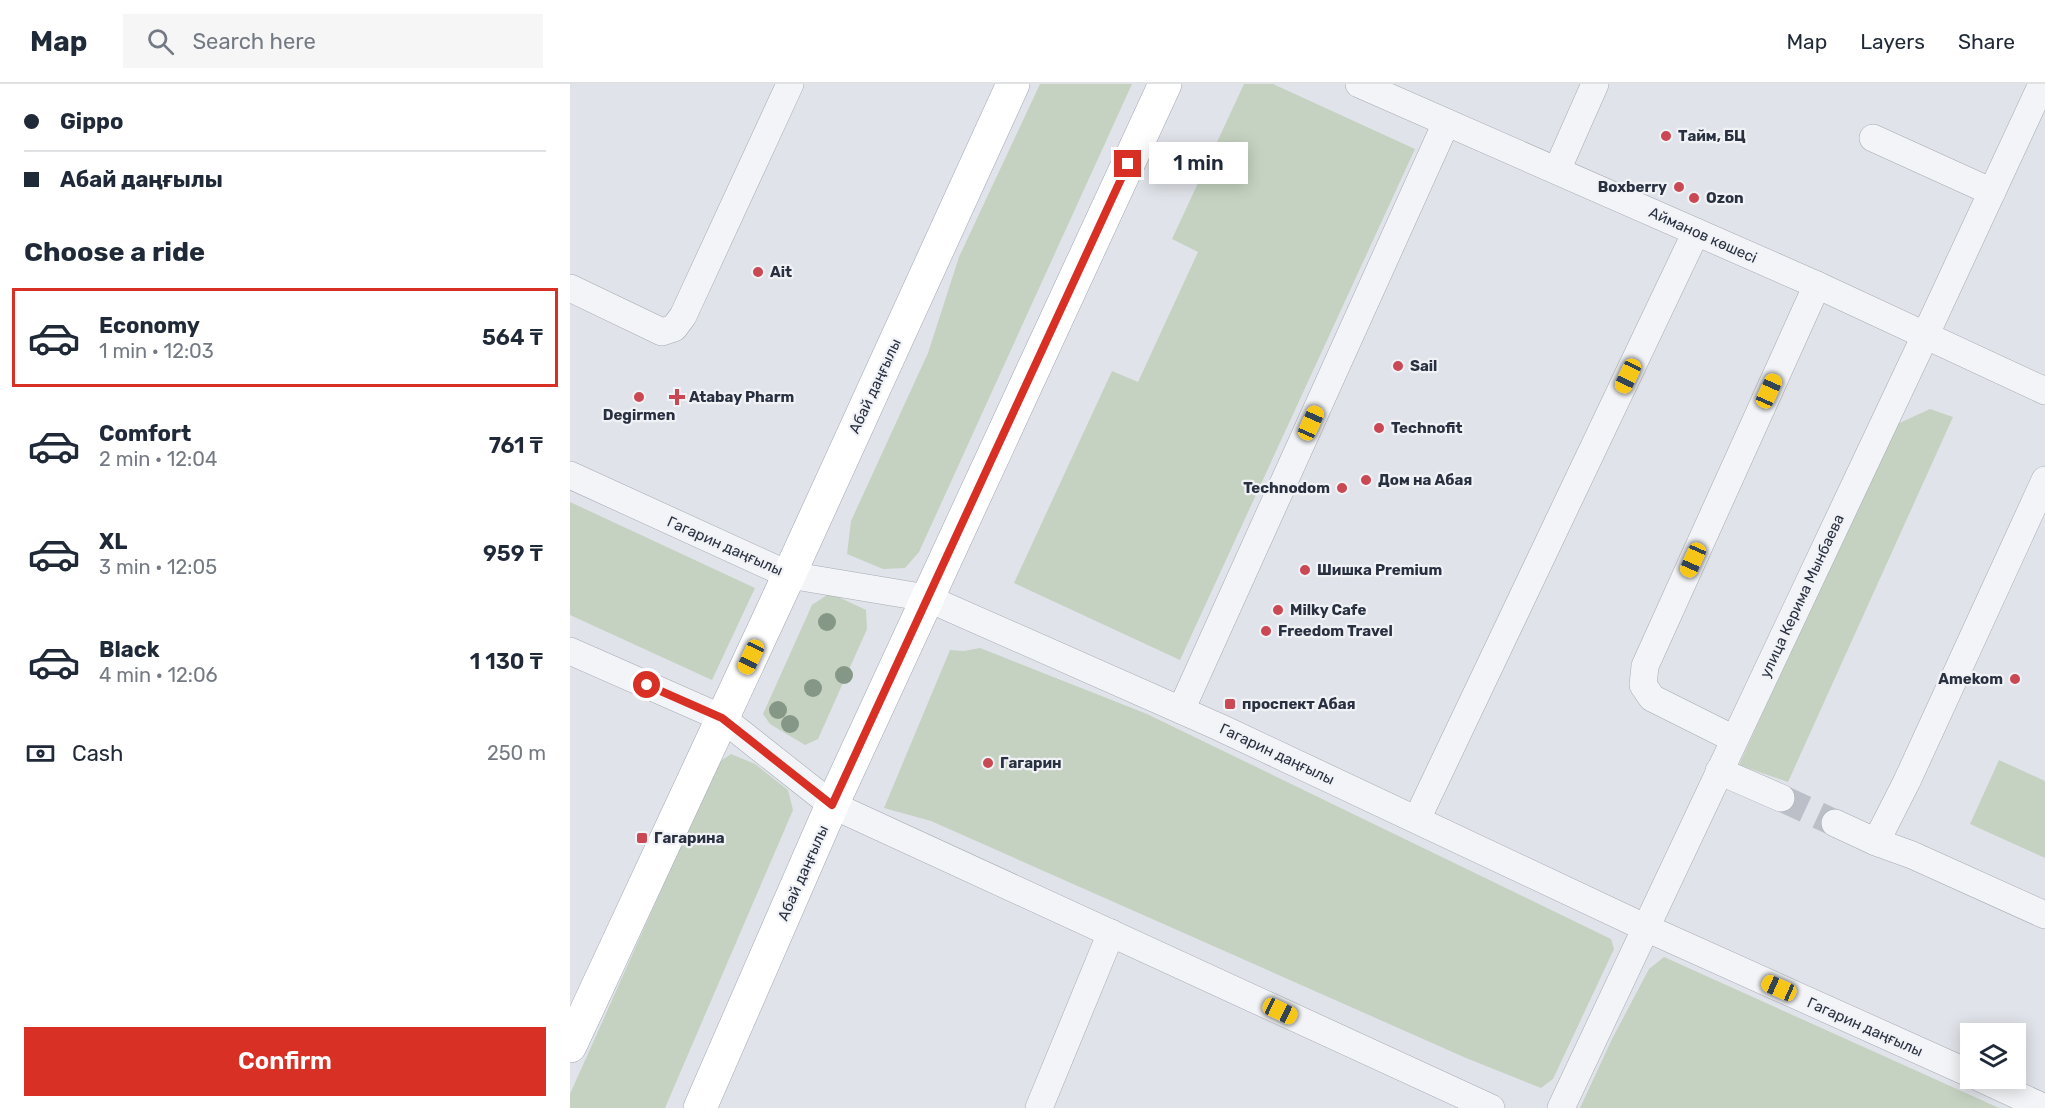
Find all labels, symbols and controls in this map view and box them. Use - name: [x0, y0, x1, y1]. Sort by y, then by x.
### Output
- search box: [123, 14, 543, 68]
- text: Map: [30, 25, 87, 58]
- icon: search: [144, 25, 177, 58]
- text: Search here: [192, 28, 316, 55]
- text: Map: [1786, 29, 1827, 54]
- text: Layers: [1860, 29, 1925, 54]
- text: Share: [1958, 29, 2015, 54]
- text: Gippo: [60, 108, 123, 135]
- place label: Тайм, БЦ: [1678, 127, 1746, 145]
- marker: Тайм, БЦ: [1659, 129, 1673, 143]
- callout: 1 min: [1149, 143, 1248, 185]
- route end: [1114, 150, 1141, 177]
- text: 1 min: [1173, 151, 1224, 175]
- text: Абай даңғылы: [60, 166, 223, 193]
- place label: Boxberry: [1598, 178, 1667, 196]
- marker: Boxberry: [1672, 180, 1686, 194]
- place label: Ozon: [1706, 189, 1744, 207]
- marker: Ozon: [1687, 191, 1701, 205]
- street label: Айманов көшесі: [1646, 203, 1760, 267]
- text: Choose a ride: [24, 236, 205, 268]
- place label: Ait: [770, 263, 792, 281]
- marker: Ait: [751, 265, 765, 279]
- icon: car: [27, 311, 81, 365]
- text: Economy: [99, 312, 200, 339]
- text: 564 ₸: [482, 324, 543, 351]
- street label: Абай даңғылы: [845, 336, 905, 436]
- text: 1 min · 12:03: [99, 339, 214, 363]
- car: [1612, 356, 1644, 396]
- place label: Sail: [1410, 357, 1437, 375]
- marker: Sail: [1391, 359, 1405, 373]
- car: [1753, 371, 1785, 411]
- place label: Atabay Pharm: [689, 388, 794, 406]
- marker: Degirmen: [632, 390, 646, 404]
- marker: Atabay Pharm: [670, 390, 684, 404]
- car: [1295, 403, 1327, 443]
- place label: Degirmen: [603, 406, 675, 424]
- icon: car: [27, 419, 81, 473]
- place label: Technofit: [1391, 419, 1463, 437]
- text: Comfort: [99, 420, 191, 447]
- marker: Technofit: [1372, 421, 1386, 435]
- text: 761 ₸: [489, 432, 543, 459]
- text: 2 min · 12:04: [99, 447, 217, 471]
- place label: Дом на Абая: [1378, 471, 1472, 489]
- marker: Дом на Абая: [1359, 473, 1373, 487]
- place label: Technodom: [1243, 479, 1330, 497]
- marker: Technodom: [1335, 481, 1349, 495]
- street label: улица Керима Мынбаева: [1756, 511, 1848, 681]
- street label: Гагарин даңғылы: [664, 512, 786, 580]
- icon: car: [27, 527, 81, 581]
- text: XL: [99, 528, 127, 555]
- text: 959 ₸: [483, 540, 543, 567]
- car: [1677, 540, 1709, 580]
- text: 3 min · 12:05: [99, 555, 217, 579]
- place label: Шишка Premium: [1317, 561, 1442, 579]
- marker: Шишка Premium: [1298, 563, 1312, 577]
- place label: Milky Cafe: [1290, 601, 1366, 619]
- marker: Milky Cafe: [1271, 603, 1285, 617]
- place label: Freedom Travel: [1278, 622, 1393, 640]
- marker: Freedom Travel: [1259, 624, 1273, 638]
- icon: car: [27, 635, 81, 689]
- text: Black: [99, 636, 160, 663]
- car: [735, 637, 767, 677]
- text: 1 130 ₸: [470, 648, 543, 675]
- text: 4 min · 12:06: [99, 663, 218, 687]
- place label: Amekom: [1938, 670, 2003, 688]
- route start: [633, 671, 660, 698]
- marker: Amekom: [2008, 672, 2022, 686]
- place label: проспект Абая: [1242, 695, 1356, 713]
- marker: проспект Абая: [1223, 697, 1237, 711]
- street label: Гагарин даңғылы: [1217, 720, 1337, 788]
- icon: cash: [24, 737, 57, 770]
- text: Cash: [72, 740, 123, 767]
- text: 250 m: [487, 741, 546, 765]
- place label: Гагарин: [1000, 754, 1062, 772]
- marker: Гагарин: [981, 756, 995, 770]
- street label: Абай даңғылы: [774, 822, 832, 924]
- place label: Гагарина: [654, 829, 725, 847]
- marker: Гагарина: [635, 831, 649, 845]
- car: [1759, 972, 1799, 1004]
- street label: Гагарин даңғылы: [1804, 993, 1926, 1061]
- car: [1260, 995, 1300, 1027]
- map controls: [1960, 1023, 2026, 1089]
- button: layers: [1960, 1023, 2026, 1089]
- button: Confirm: [24, 1027, 546, 1096]

